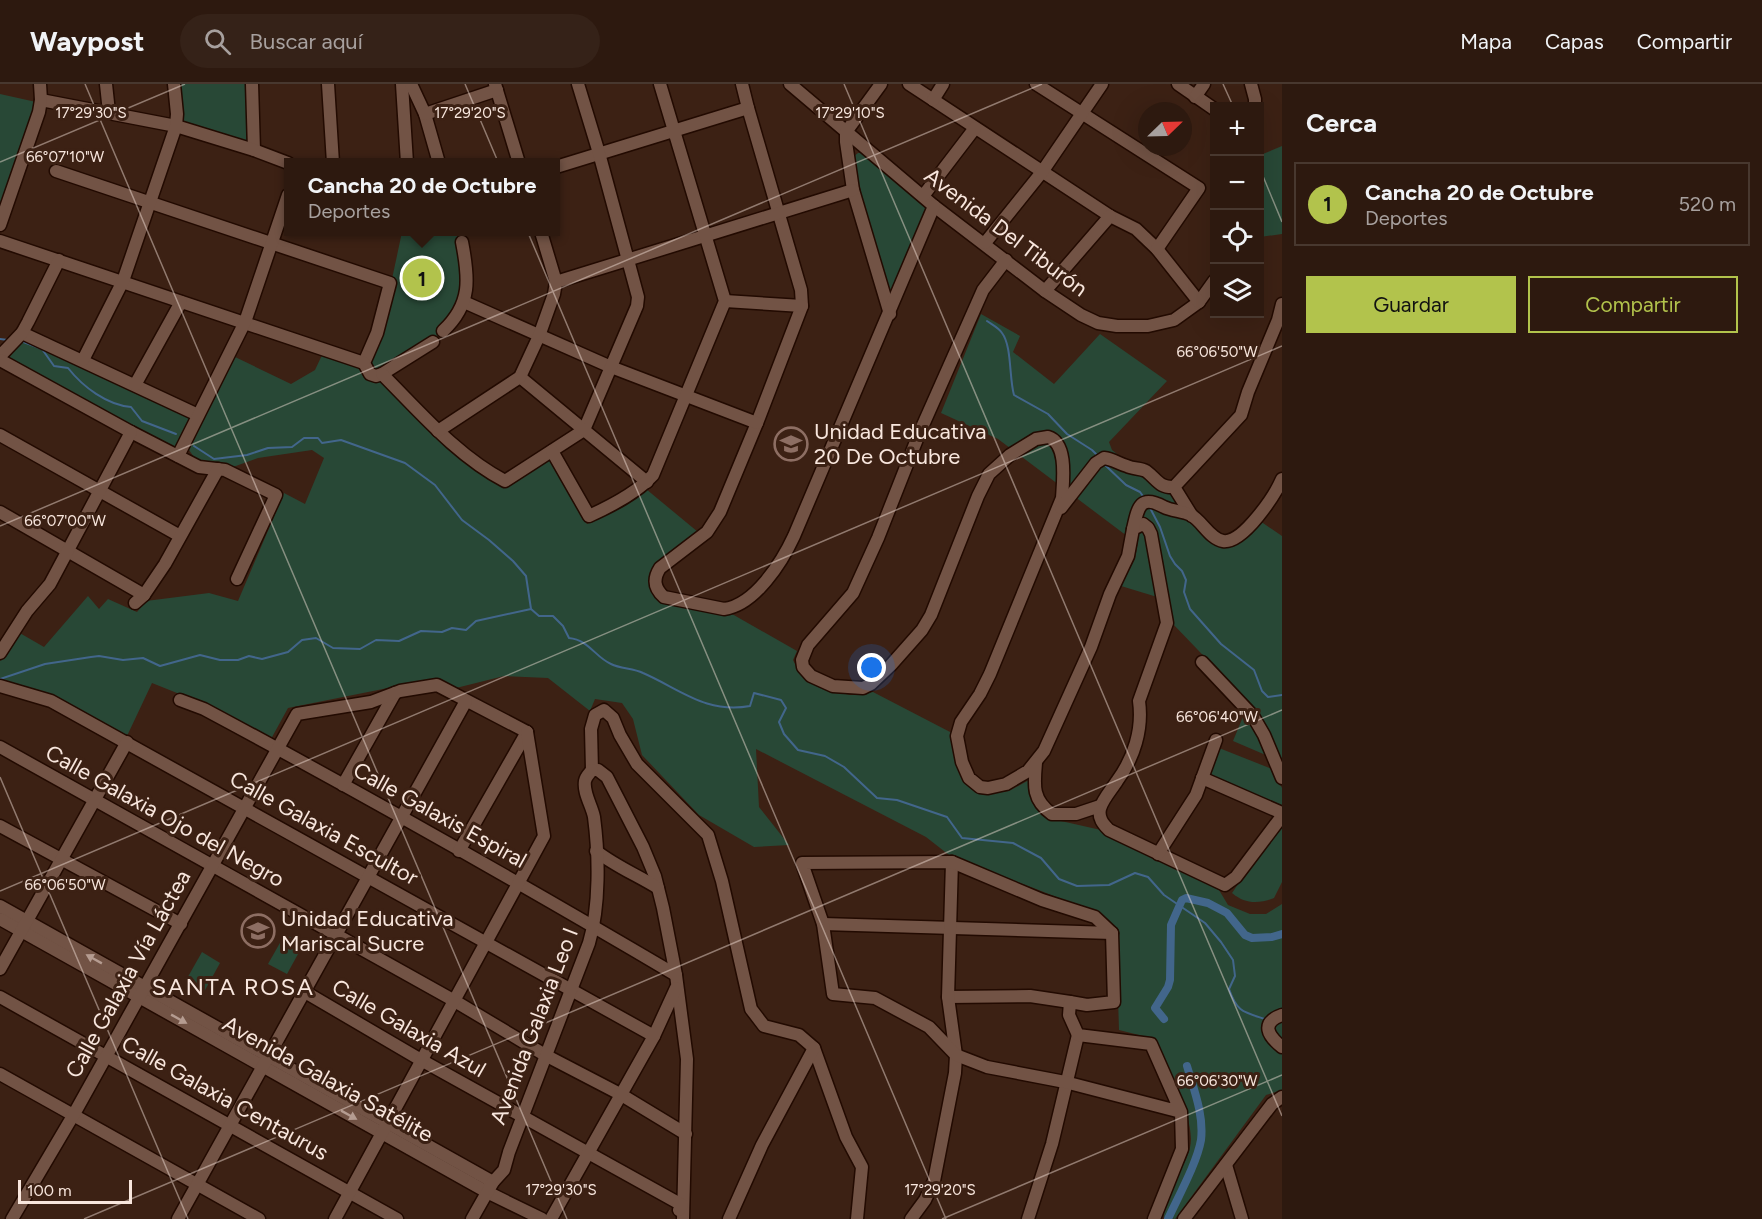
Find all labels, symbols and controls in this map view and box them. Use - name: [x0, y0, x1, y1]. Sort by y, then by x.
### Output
- search box: [180, 14, 600, 68]
- text: Waypost: [30, 24, 144, 58]
- icon: search: [201, 25, 234, 58]
- text: Buscar aquí: [249, 28, 363, 55]
- text: Mapa: [1460, 29, 1512, 54]
- text: Capas: [1545, 29, 1604, 54]
- text: Compartir: [1637, 29, 1732, 54]
- north arrow: [1138, 102, 1192, 156]
- map controls: [1210, 102, 1264, 318]
- button: +: [1210, 102, 1264, 156]
- text: 17°29'30"S: [55, 104, 127, 122]
- text: 17°29'20"S: [434, 104, 506, 122]
- text: 17°29'10"S: [815, 104, 885, 122]
- text: Cerca: [1306, 107, 1377, 139]
- text: 66°07'10"W: [26, 148, 105, 166]
- button: −: [1210, 156, 1264, 210]
- popup: [284, 158, 560, 236]
- street label: Avenida Del Tiburón: [919, 162, 1093, 302]
- text: Cancha 20 de Octubre: [308, 172, 536, 199]
- text: Cancha 20 de Octubre: [1365, 179, 1594, 206]
- text: 1: [1323, 192, 1332, 216]
- text: 520 m: [1679, 192, 1736, 216]
- text: Deportes: [308, 199, 390, 223]
- text: Deportes: [1365, 206, 1448, 230]
- button: locate: [1210, 210, 1264, 264]
- pin: 1: [402, 256, 442, 300]
- button: layers: [1210, 264, 1264, 318]
- button: Guardar: [1306, 276, 1516, 333]
- button: Compartir: [1528, 276, 1738, 333]
- text: 66°06'50"W: [1176, 343, 1258, 361]
- place label: Unidad Educativa 20 De Octubre: [814, 418, 987, 470]
- school or university icon: Unidad Educativa 20 De Octubre: [773, 426, 809, 462]
- text: 66°07'00"W: [24, 512, 106, 530]
- your location: [857, 653, 886, 682]
- text: 66°06'40"W: [1176, 708, 1258, 726]
- street label: Calle Galaxia Ojo del Negro: [41, 739, 289, 893]
- street label: Calle Galaxis Espiral: [348, 756, 532, 874]
- street label: Calle Galaxia Escultor: [225, 765, 423, 891]
- street label: Calle Galaxia Vía Láctea: [60, 865, 196, 1083]
- text: 66°06'50"W: [24, 876, 106, 894]
- place label: Unidad Educativa Mariscal Sucre: [281, 905, 454, 957]
- school or university icon: Unidad Educativa Mariscal Sucre: [240, 913, 276, 949]
- street label: Avenida Galaxia Leo I: [484, 924, 584, 1128]
- one-way arrow: [85, 954, 102, 964]
- district label: SANTA ROSA: [152, 972, 314, 1001]
- street label: Calle Galaxia Azul: [327, 973, 491, 1083]
- street label: Avenida Galaxia Satélite: [218, 1010, 438, 1148]
- one-way arrow: [171, 1014, 187, 1025]
- street label: Calle Galaxia Centaurus: [117, 1030, 333, 1166]
- text: 66°06'30"W: [1177, 1072, 1258, 1090]
- one-way arrow: [341, 1110, 358, 1120]
- scale bar: [18, 1177, 132, 1204]
- text: 100 m: [27, 1181, 72, 1200]
- text: 17°29'30"S: [525, 1181, 597, 1199]
- text: 17°29'20"S: [904, 1181, 976, 1199]

